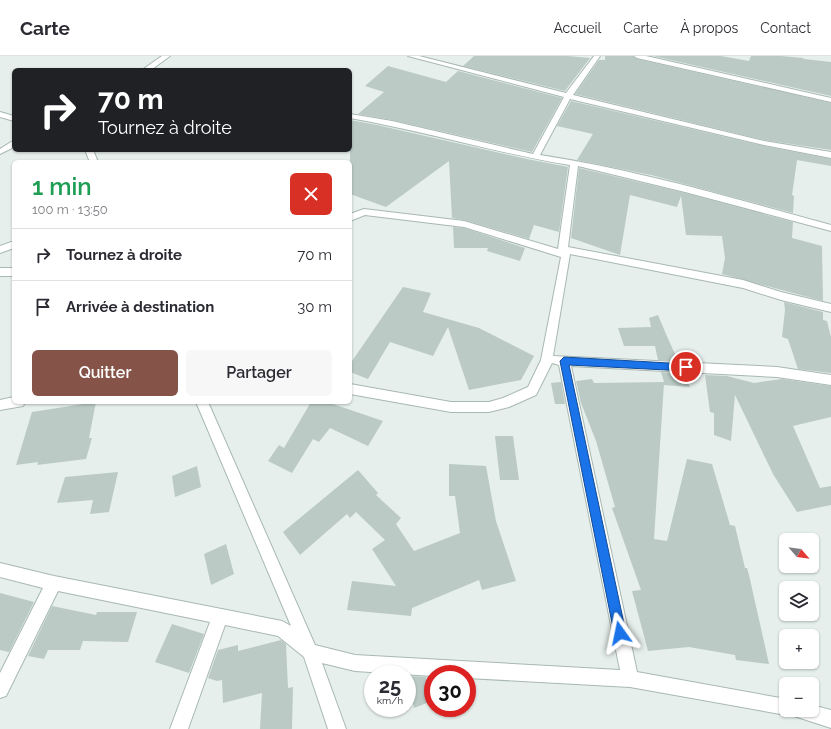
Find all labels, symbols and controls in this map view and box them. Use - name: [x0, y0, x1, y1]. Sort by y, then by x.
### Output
- text: Carte: [20, 17, 70, 39]
- text: Accueil: [553, 20, 601, 36]
- text: Carte: [623, 20, 658, 36]
- text: À propos: [680, 20, 738, 36]
- text: Contact: [760, 20, 811, 36]
- text: 70 m: [98, 83, 164, 116]
- icon: right: [32, 84, 84, 136]
- text: Tournez à droite: [98, 117, 232, 138]
- text: 1 min: [32, 172, 92, 201]
- button: close: [290, 173, 332, 215]
- text: 100 m · 13:50: [32, 202, 108, 217]
- icon: right: [32, 244, 54, 266]
- text: Tournez à droite: [66, 246, 182, 264]
- text: 70 m: [297, 246, 332, 264]
- icon: arrive: [32, 296, 54, 318]
- text: Arrivée à destination: [66, 298, 214, 316]
- text: 30 m: [297, 298, 332, 316]
- button: Quitter: [32, 350, 178, 396]
- button: Partager: [186, 350, 332, 396]
- pin: [669, 350, 703, 384]
- icon: arrive: [675, 356, 697, 378]
- north arrow: [779, 533, 819, 573]
- map controls: [779, 533, 819, 717]
- button: layers: [779, 581, 819, 621]
- position arrow: [599, 612, 641, 654]
- button: +: [779, 629, 819, 669]
- speed limit sign: 30: [424, 665, 476, 717]
- text: 25: [379, 674, 401, 698]
- button: −: [779, 677, 819, 717]
- text: km/h: [377, 695, 403, 706]

